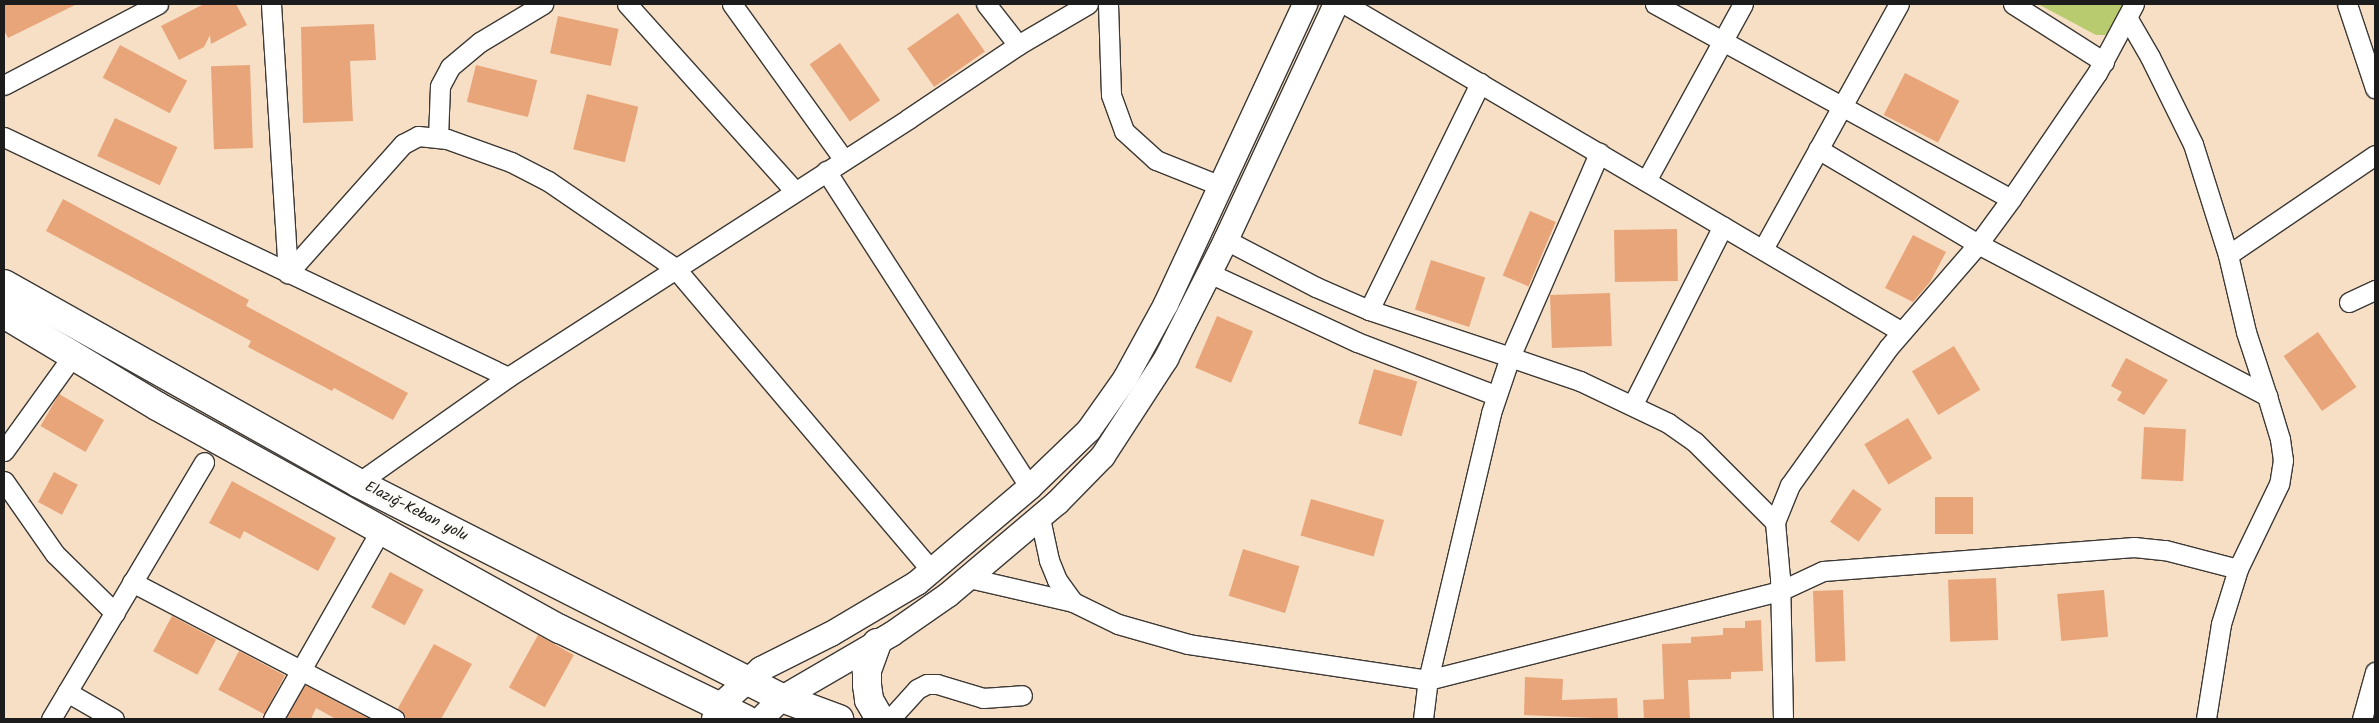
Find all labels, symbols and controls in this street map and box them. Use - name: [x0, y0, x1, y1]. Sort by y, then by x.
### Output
- street label: Elazığ-Keban yolu: [361, 478, 471, 546]

